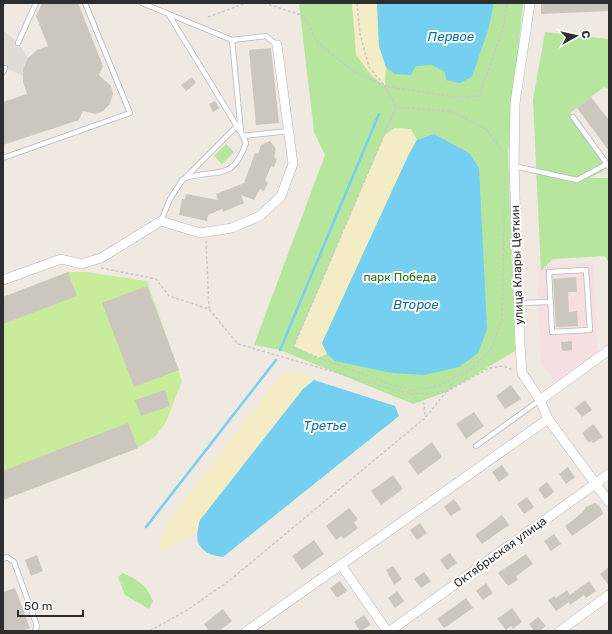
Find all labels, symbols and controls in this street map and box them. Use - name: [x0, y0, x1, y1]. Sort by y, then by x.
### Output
- north arrow: [556, 16, 596, 56]
- water label: Первое: [428, 29, 474, 44]
- text: С: [578, 30, 592, 40]
- street label: улица Клары Цеткин: [508, 205, 526, 325]
- park label: парк Победa: [363, 270, 437, 284]
- water label: Второе: [393, 297, 439, 312]
- water label: Третье: [304, 418, 346, 433]
- street label: Октябрьская улица: [451, 514, 549, 590]
- scale bar: [18, 592, 83, 618]
- text: 50 m: [24, 599, 52, 613]

